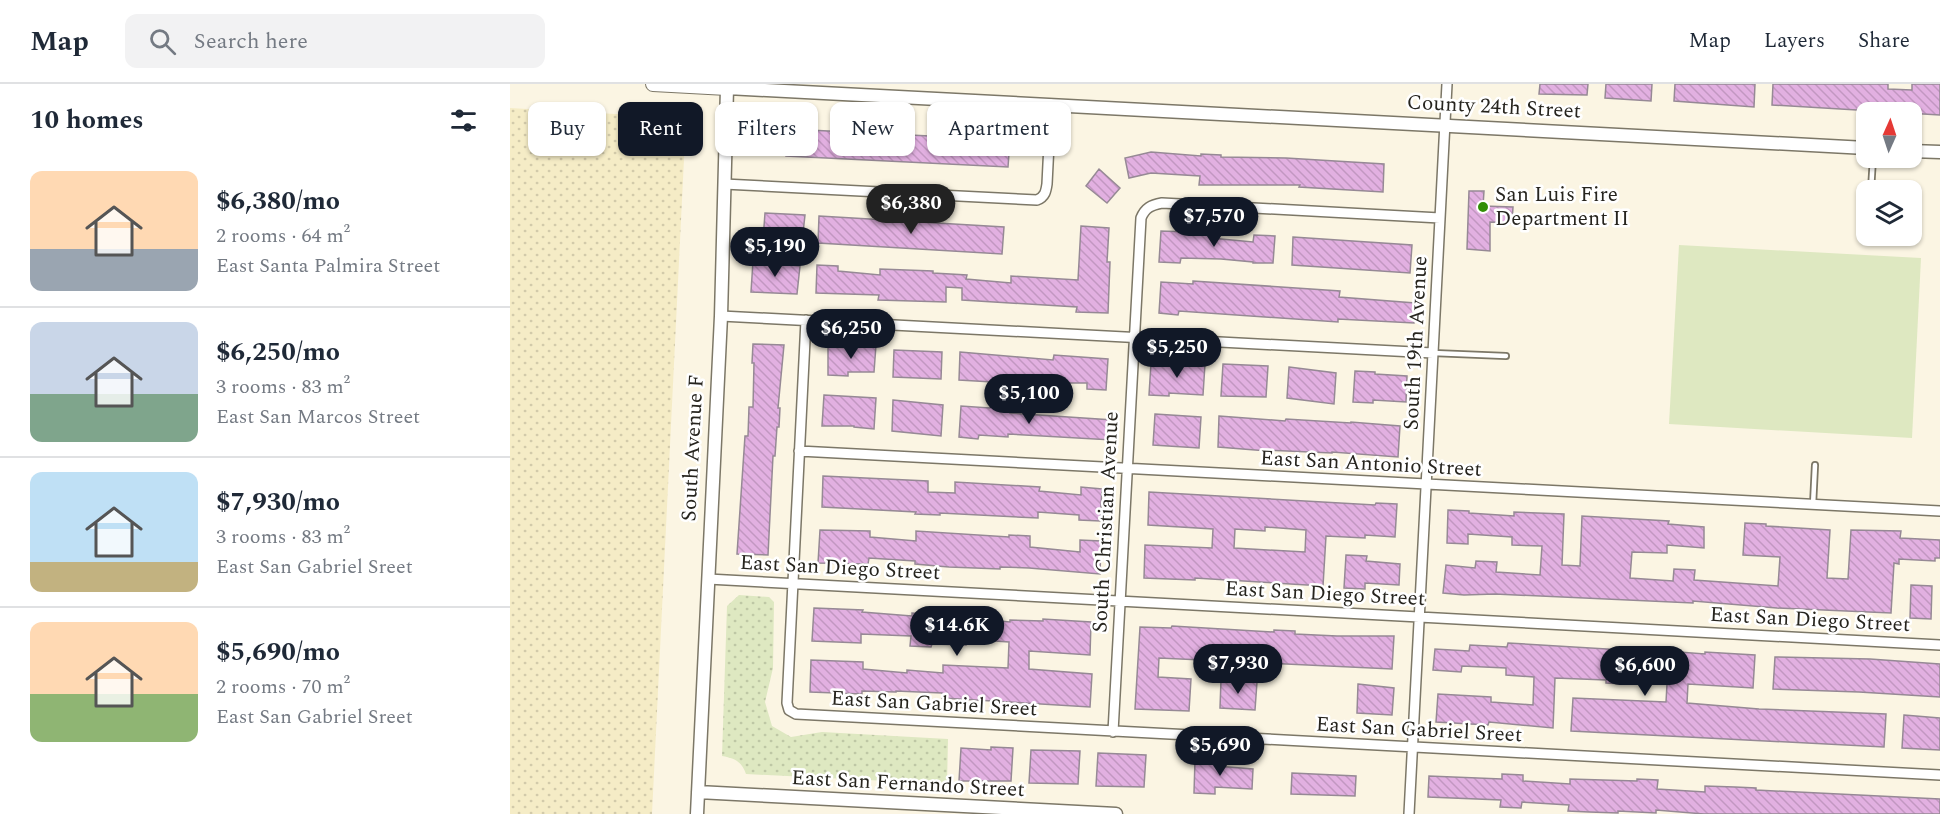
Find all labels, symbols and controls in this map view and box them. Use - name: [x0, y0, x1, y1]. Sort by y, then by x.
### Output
- search box: [125, 14, 545, 68]
- text: Map: [30, 20, 89, 63]
- icon: search: [146, 25, 179, 58]
- text: Search here: [194, 25, 308, 58]
- text: Map: [1689, 25, 1731, 57]
- text: Layers: [1764, 25, 1825, 57]
- text: Share: [1858, 25, 1910, 57]
- street label: County 24th Street: [1406, 86, 1582, 128]
- text: 10 homes: [30, 100, 144, 140]
- chip: Buy: [528, 102, 606, 156]
- chip: Rent: [618, 102, 703, 156]
- chip: Filters: [715, 102, 818, 156]
- chip: New: [830, 102, 915, 156]
- chip: Apartment: [927, 102, 1071, 156]
- north arrow: [1856, 102, 1922, 168]
- map controls: [1856, 102, 1922, 246]
- icon: filters: [447, 104, 480, 137]
- place label: San Luis Fire Department II: [1495, 179, 1629, 235]
- button: layers: [1856, 180, 1922, 246]
- text: $6,380/mo: [216, 181, 340, 221]
- pin: $6,380: [862, 184, 960, 235]
- text: $6,380: [880, 188, 942, 218]
- icon: home: [78, 195, 150, 267]
- pin: $7,570: [1165, 197, 1263, 248]
- marker: San Luis Fire Department II: [1476, 200, 1490, 214]
- text: $7,570: [1183, 201, 1245, 231]
- text: 2 rooms · 64 m²: [216, 221, 350, 251]
- pin: $5,190: [726, 227, 824, 278]
- text: $5,190: [744, 231, 806, 261]
- text: East Santa Palmira Street: [216, 251, 440, 281]
- street label: South 19th Avenue: [1395, 255, 1437, 431]
- pin: $6,250: [802, 309, 900, 360]
- text: $6,250: [820, 313, 882, 343]
- pin: $5,250: [1128, 328, 1226, 379]
- text: $6,250/mo: [216, 332, 340, 372]
- text: $5,250: [1146, 332, 1208, 362]
- icon: home: [78, 346, 150, 418]
- text: 3 rooms · 83 m²: [216, 372, 350, 402]
- street label: South Avenue F: [673, 374, 713, 522]
- pin: $5,100: [980, 374, 1078, 425]
- text: $5,100: [998, 378, 1060, 408]
- text: East San Marcos Street: [216, 402, 420, 432]
- street label: South Christian Avenue: [1084, 410, 1128, 634]
- street label: East San Antonio Street: [1259, 442, 1483, 486]
- text: $7,930/mo: [216, 482, 340, 522]
- icon: home: [78, 496, 150, 568]
- text: 3 rooms · 83 m²: [216, 522, 350, 552]
- street label: East San Diego Street: [739, 547, 941, 589]
- text: East San Gabriel Sreet: [216, 552, 413, 582]
- street label: East San Diego Street: [1224, 573, 1426, 615]
- street label: East San Diego Street: [1709, 599, 1911, 641]
- pin: $14.6K: [908, 606, 1006, 657]
- text: $14.6K: [924, 610, 990, 640]
- text: $5,690/mo: [216, 632, 340, 672]
- pin: $7,930: [1189, 644, 1287, 695]
- icon: home: [78, 646, 150, 718]
- pin: $6,600: [1596, 646, 1694, 697]
- text: $7,930: [1207, 648, 1269, 678]
- text: $6,600: [1614, 650, 1676, 680]
- text: 2 rooms · 70 m²: [216, 672, 350, 702]
- street label: East San Gabriel Sreet: [830, 683, 1038, 725]
- text: East San Gabriel Sreet: [216, 702, 413, 732]
- street label: East San Gabriel Sreet: [1315, 709, 1523, 751]
- pin: $5,690: [1171, 726, 1269, 777]
- text: $5,690: [1189, 730, 1251, 760]
- street label: East San Fernando Street: [791, 762, 1025, 806]

